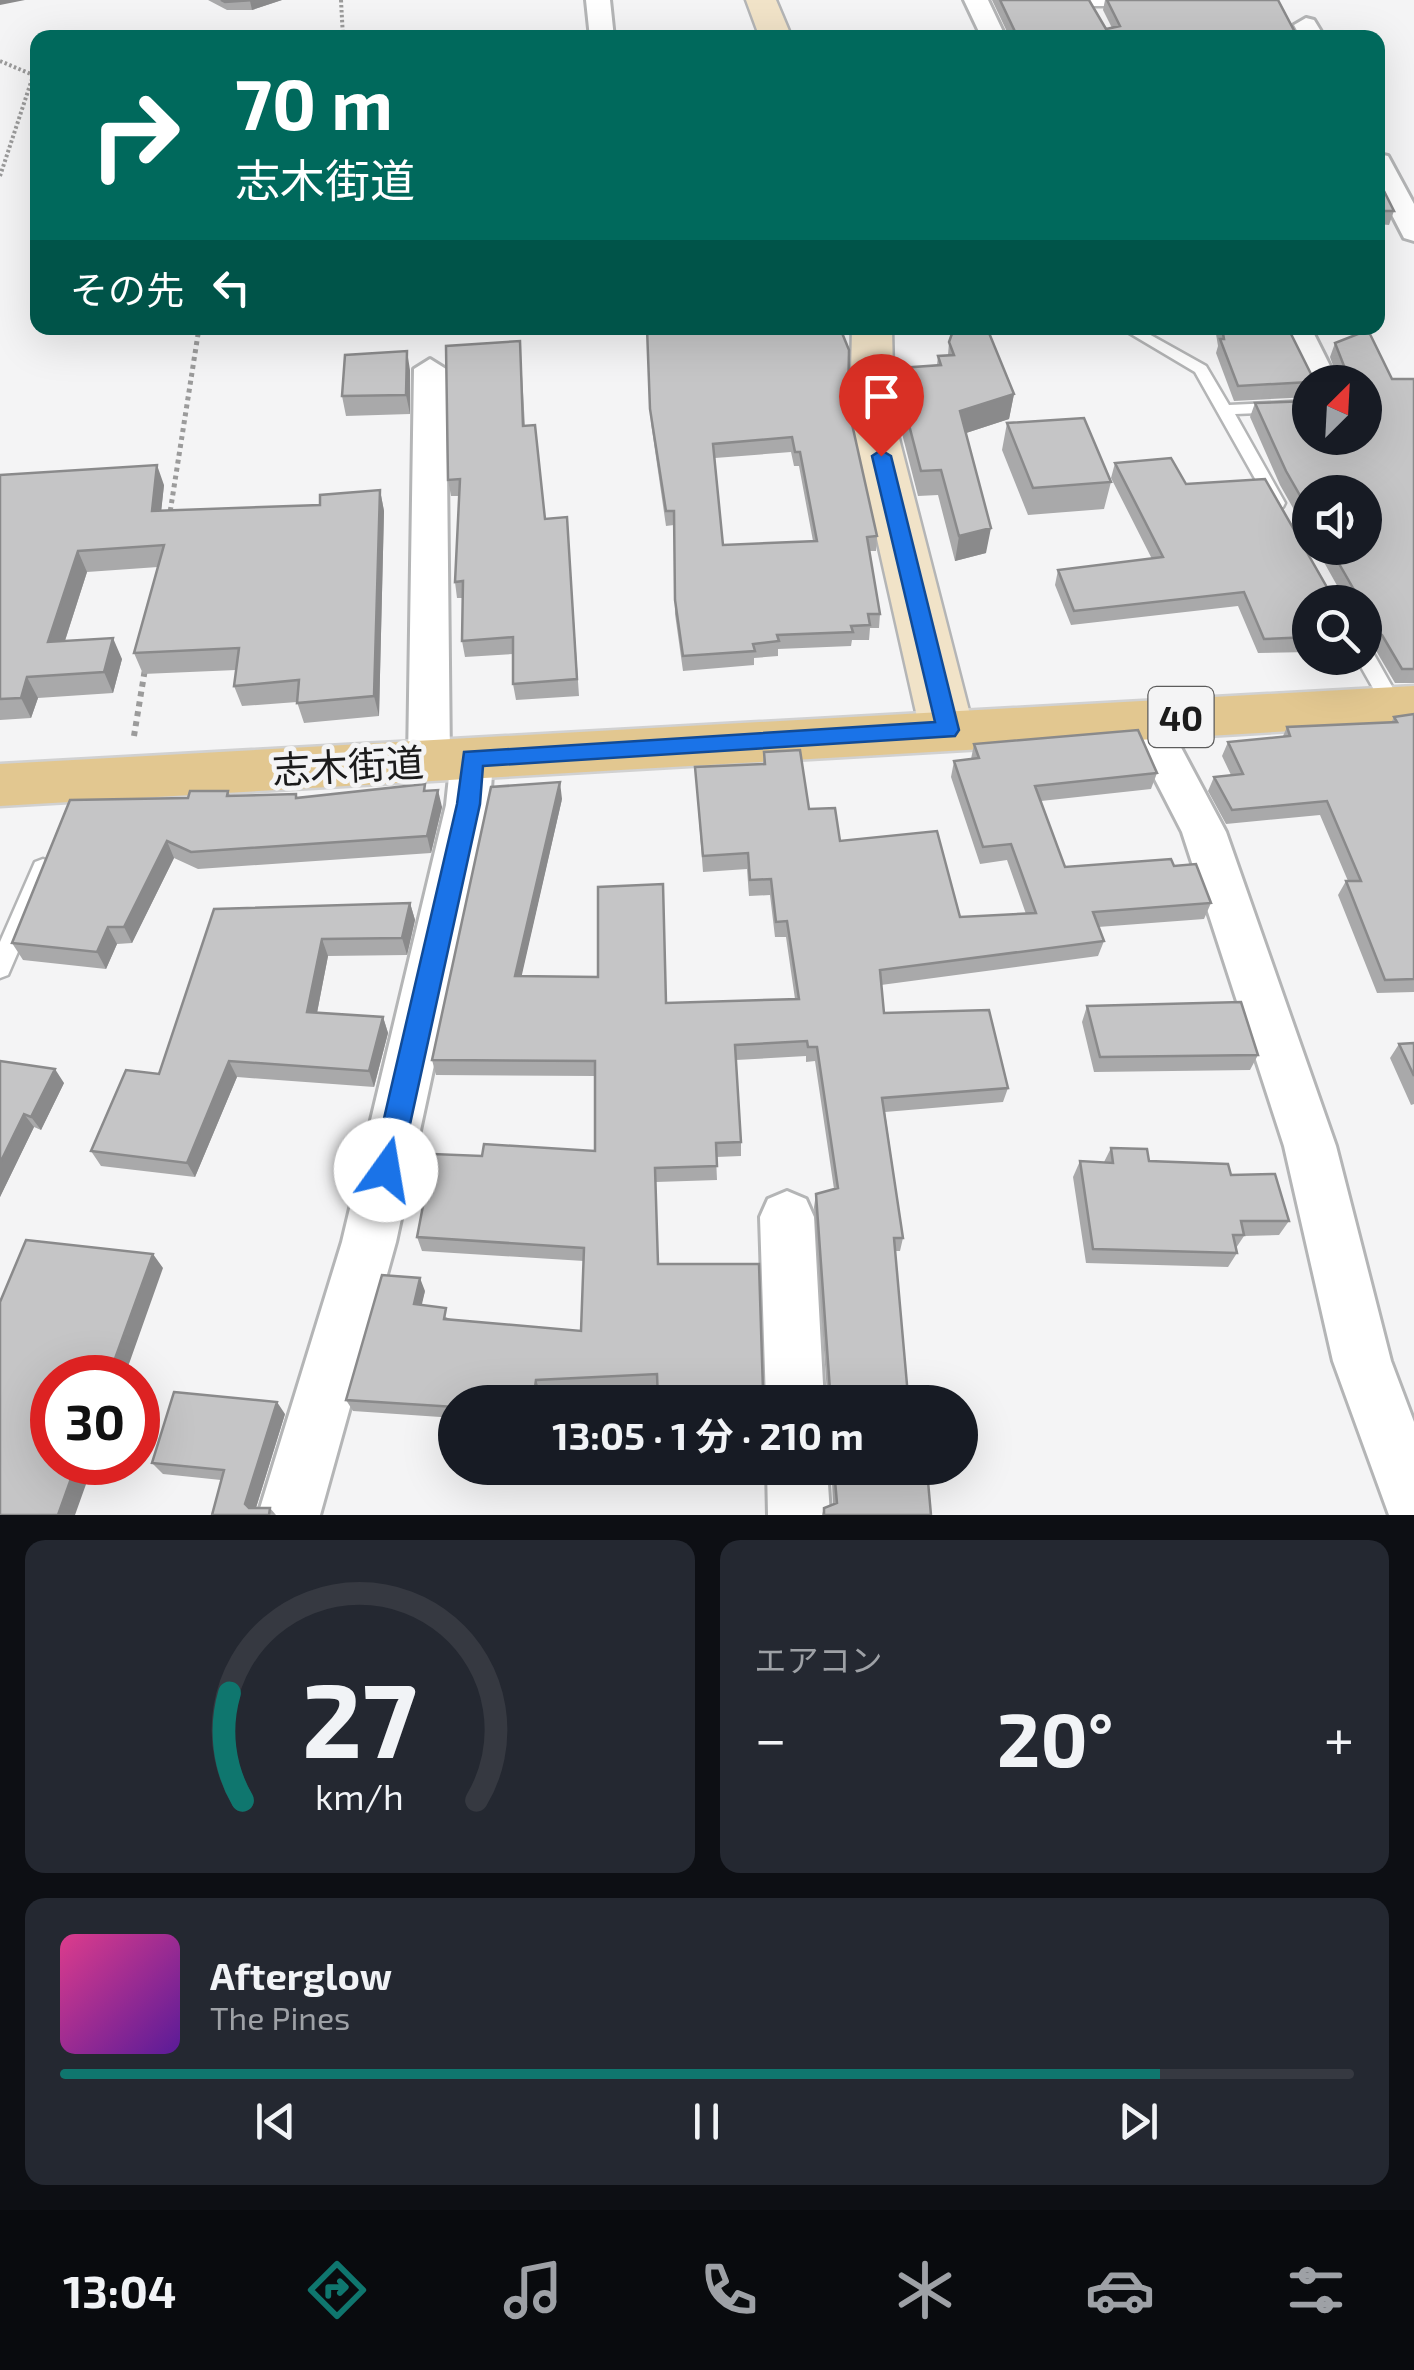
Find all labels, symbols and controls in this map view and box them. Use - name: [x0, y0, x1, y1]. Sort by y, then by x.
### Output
- text: 70 m: [235, 60, 393, 144]
- icon: right: [70, 70, 200, 200]
- text: 志木街道: [235, 152, 415, 206]
- icon: left: [204, 260, 259, 315]
- text: その先: [70, 266, 184, 312]
- pin: [839, 354, 924, 457]
- north arrow: [1292, 365, 1382, 455]
- map controls: [1292, 365, 1382, 675]
- icon: arrive: [854, 369, 909, 424]
- button: sound: [1292, 475, 1382, 565]
- button: search: [1292, 585, 1382, 675]
- road number: 40: [1148, 687, 1214, 747]
- street label: 志木街道: [271, 738, 425, 792]
- position arrow: [334, 1118, 438, 1222]
- speed limit sign: 30: [30, 1355, 160, 1485]
- text: 13:05 · 1 分 · 210 m: [552, 1412, 864, 1458]
- text: エアコン: [755, 1640, 883, 1678]
- text: 27: [302, 1654, 417, 1779]
- text: 20°: [997, 1692, 1114, 1782]
- text: −: [755, 1704, 787, 1770]
- text: +: [1324, 1704, 1354, 1770]
- text: km/h: [315, 1774, 404, 1817]
- text: Afterglow: [210, 1952, 392, 1998]
- text: The Pines: [210, 1998, 350, 2036]
- icon: previous: [248, 2094, 303, 2149]
- icon: pause: [679, 2094, 734, 2149]
- icon: next: [1111, 2094, 1166, 2149]
- icon: directions: [302, 2255, 372, 2325]
- icon: music: [498, 2255, 568, 2325]
- icon: phone: [694, 2255, 764, 2325]
- icon: climate: [890, 2255, 960, 2325]
- icon: car: [1085, 2255, 1155, 2325]
- icon: filters: [1281, 2255, 1351, 2325]
- text: 13:04: [63, 2263, 176, 2317]

